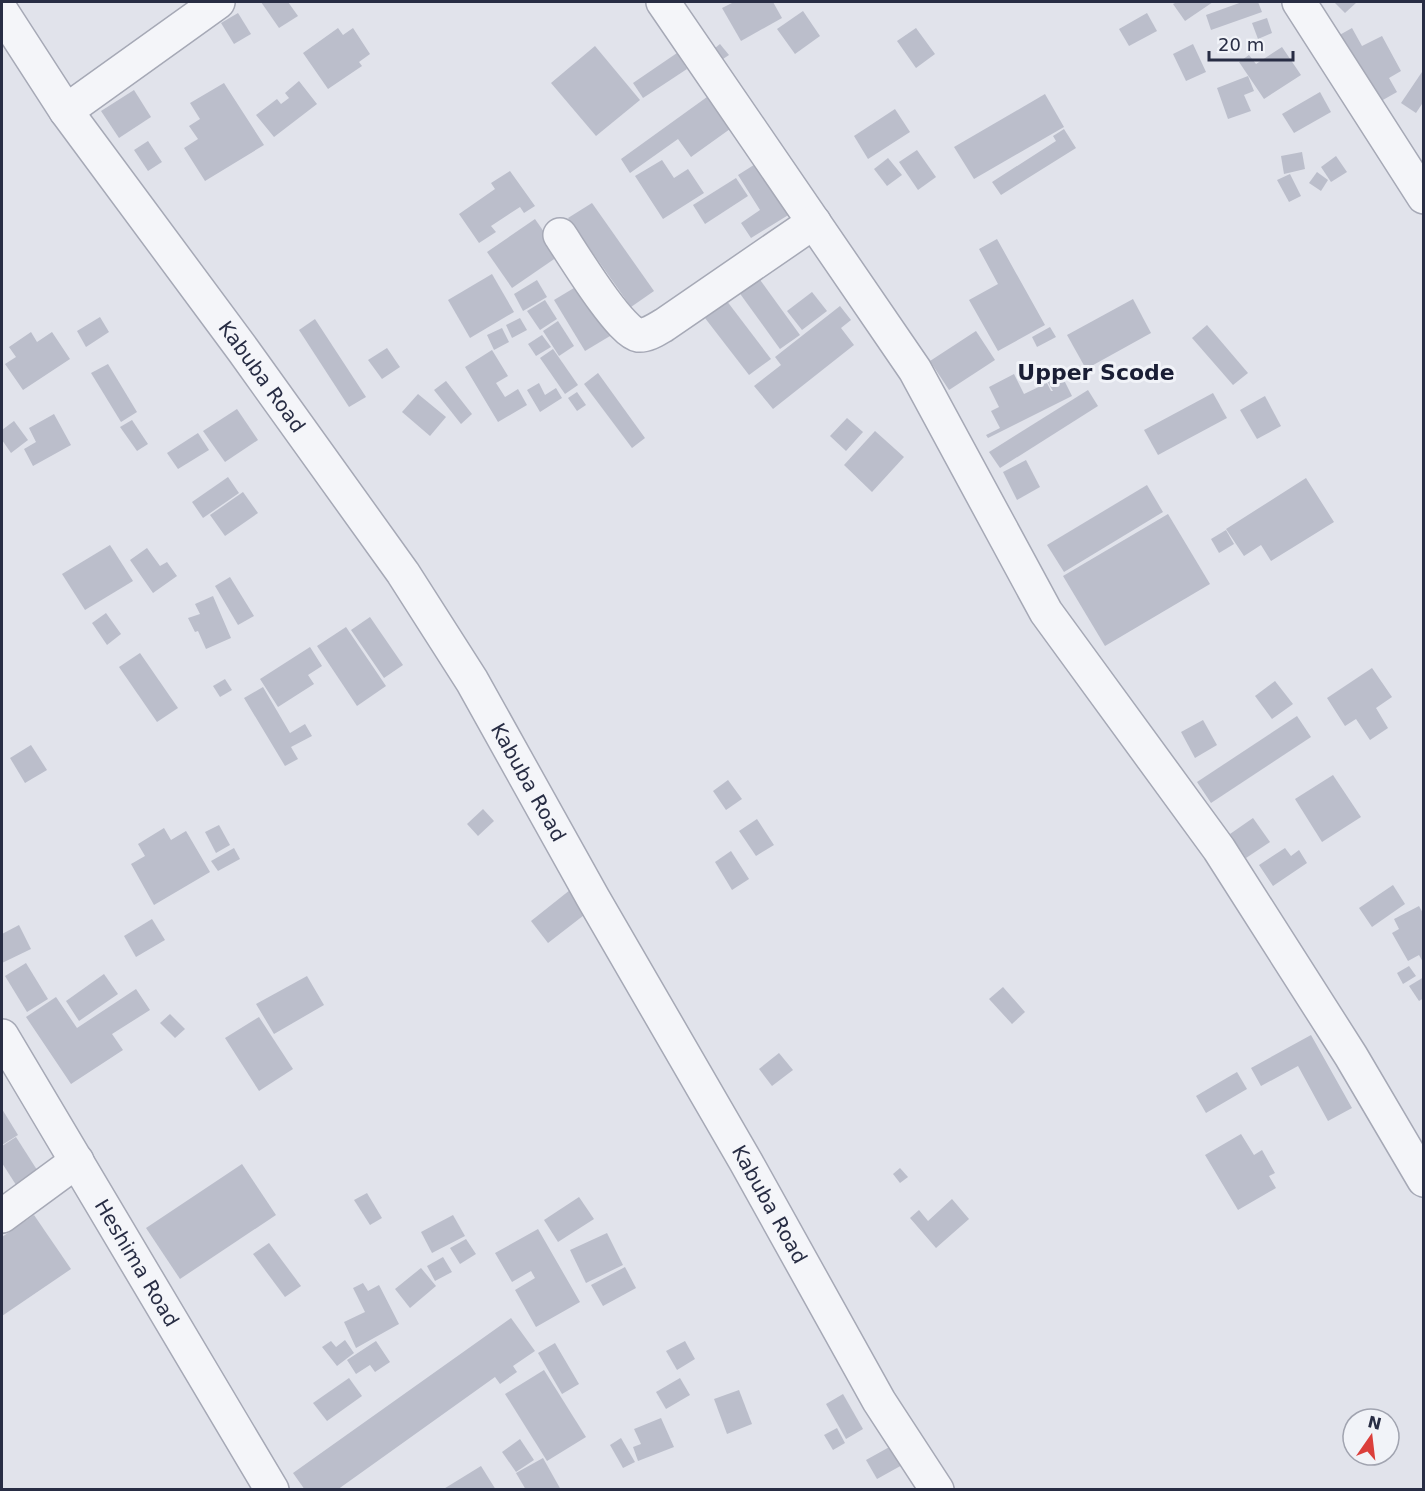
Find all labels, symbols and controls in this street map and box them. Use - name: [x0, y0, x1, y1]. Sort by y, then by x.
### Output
- scale bar: [1209, 24, 1293, 62]
- text: 20 m: [1218, 34, 1264, 55]
- street label: Kabuba Road: [214, 316, 310, 437]
- district label: Upper Scode: [1017, 360, 1175, 385]
- street label: Kabuba Road: [486, 719, 571, 846]
- street label: Kabuba Road: [727, 1141, 812, 1268]
- street label: Heshima Road: [90, 1195, 184, 1331]
- north arrow: [1341, 1407, 1401, 1467]
- text: N: [1366, 1412, 1383, 1434]

